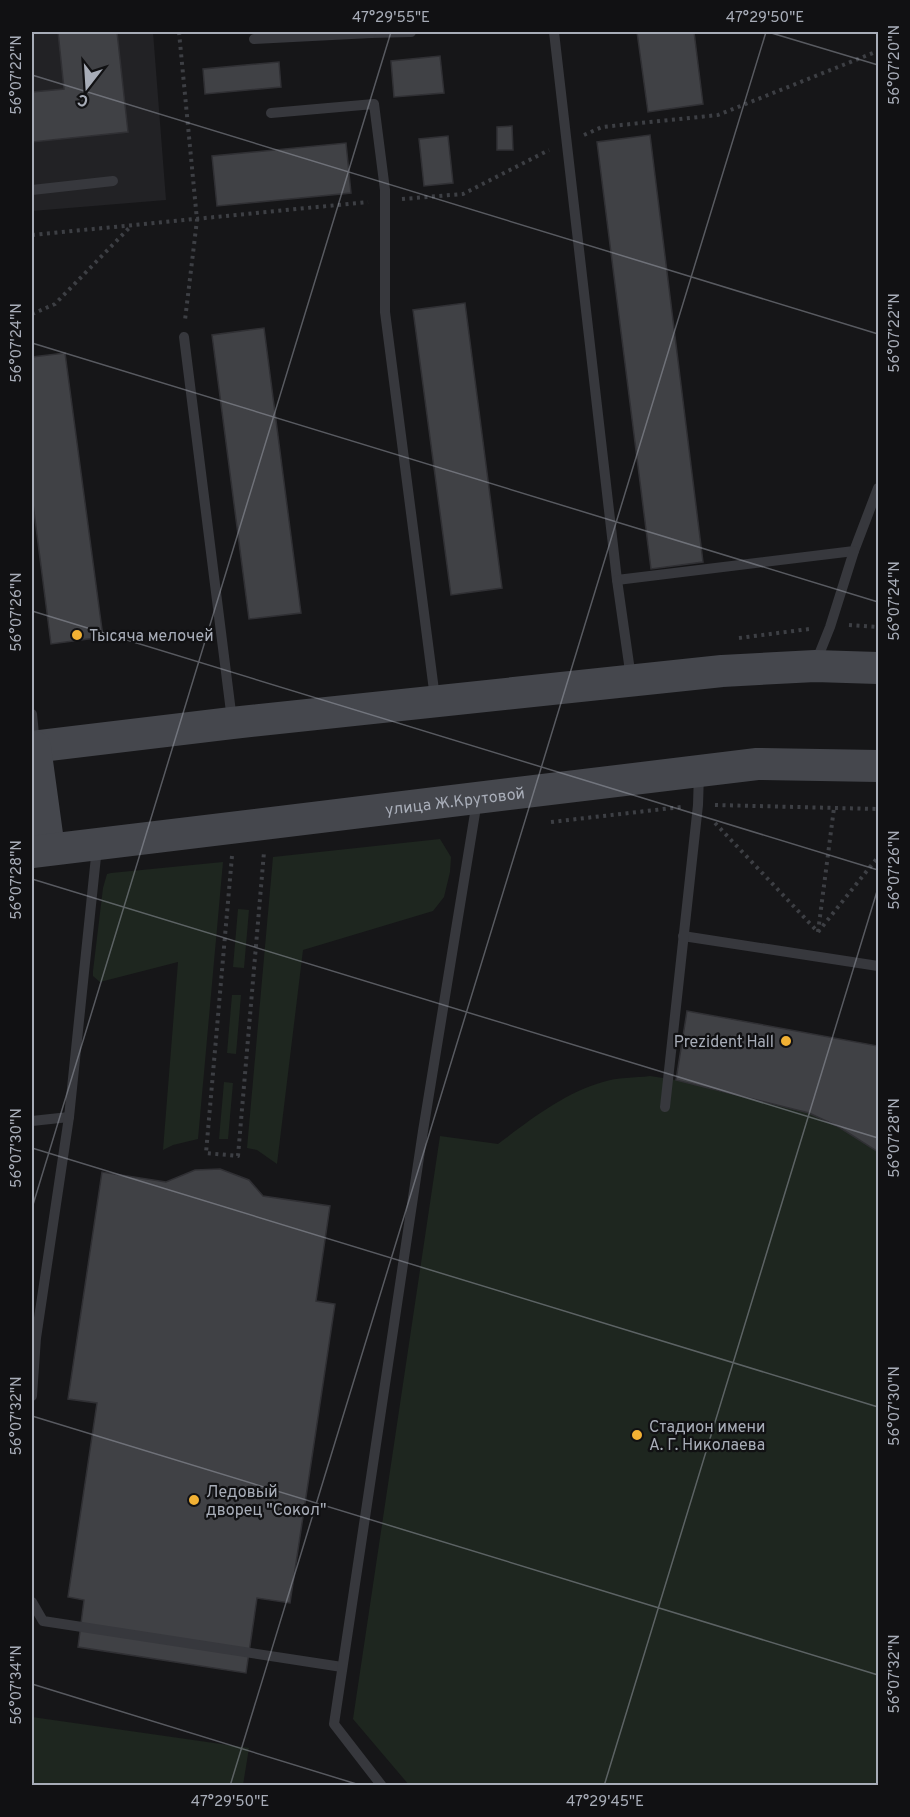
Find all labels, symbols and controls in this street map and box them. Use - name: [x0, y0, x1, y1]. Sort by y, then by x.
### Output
- text: 47°29'55"E: [352, 9, 430, 28]
- text: 47°29'50"E: [726, 9, 804, 28]
- text: 56°07'20"N: [886, 25, 905, 105]
- text: 56°07'22"N: [8, 35, 27, 115]
- north arrow: [57, 57, 117, 117]
- text: С: [75, 88, 91, 110]
- text: 56°07'22"N: [886, 293, 905, 373]
- text: 56°07'24"N: [8, 303, 27, 383]
- text: 56°07'24"N: [886, 561, 905, 641]
- text: 56°07'26"N: [8, 572, 27, 652]
- place label: Тысяча мелочей: [89, 627, 214, 647]
- marker: Тысяча мелочей: [70, 628, 84, 642]
- street label: улица Ж.Крутовой: [384, 784, 526, 821]
- text: 56°07'26"N: [886, 830, 905, 910]
- text: 56°07'28"N: [8, 840, 27, 920]
- place label: Prezident Hall: [674, 1033, 774, 1053]
- marker: Prezident Hall: [779, 1034, 793, 1048]
- text: 56°07'28"N: [886, 1098, 905, 1178]
- text: 56°07'30"N: [8, 1108, 27, 1188]
- text: 56°07'30"N: [886, 1366, 905, 1446]
- text: 56°07'32"N: [8, 1376, 27, 1456]
- place label: Стадион имени А. Г. Николаева: [649, 1418, 765, 1456]
- marker: Стадион имени А. Г. Николаева: [630, 1428, 644, 1442]
- place label: Ледовый дворец "Сокол": [206, 1483, 326, 1521]
- marker: Ледовый дворец "Сокол": [187, 1493, 201, 1507]
- text: 56°07'32"N: [886, 1634, 905, 1714]
- text: 56°07'34"N: [8, 1645, 27, 1725]
- text: 47°29'50"E: [191, 1793, 269, 1812]
- text: 47°29'45"E: [566, 1793, 644, 1812]

